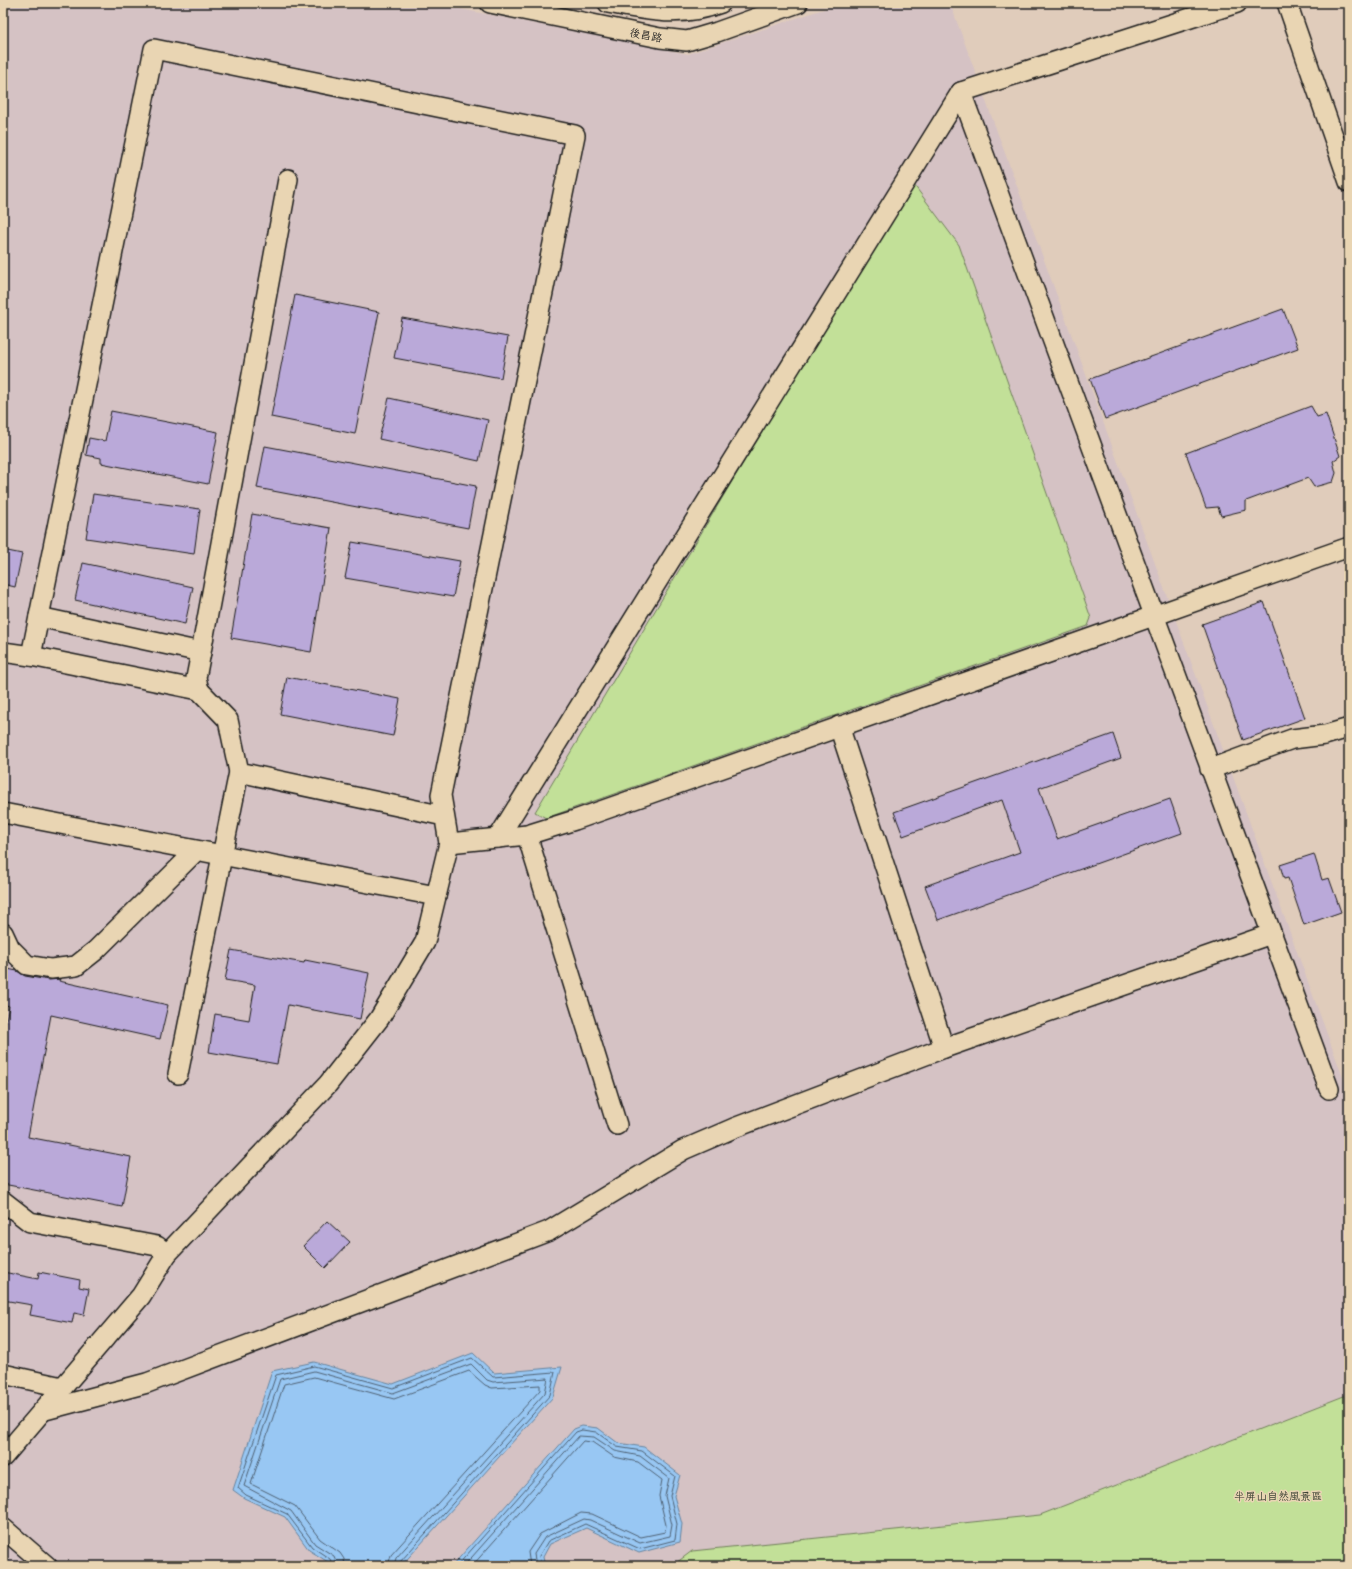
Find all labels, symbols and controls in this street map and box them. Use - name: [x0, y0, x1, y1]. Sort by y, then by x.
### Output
- street label: 後昌路: [628, 27, 663, 46]
- park label: 半屏山自然風景區: [1234, 1490, 1322, 1504]

